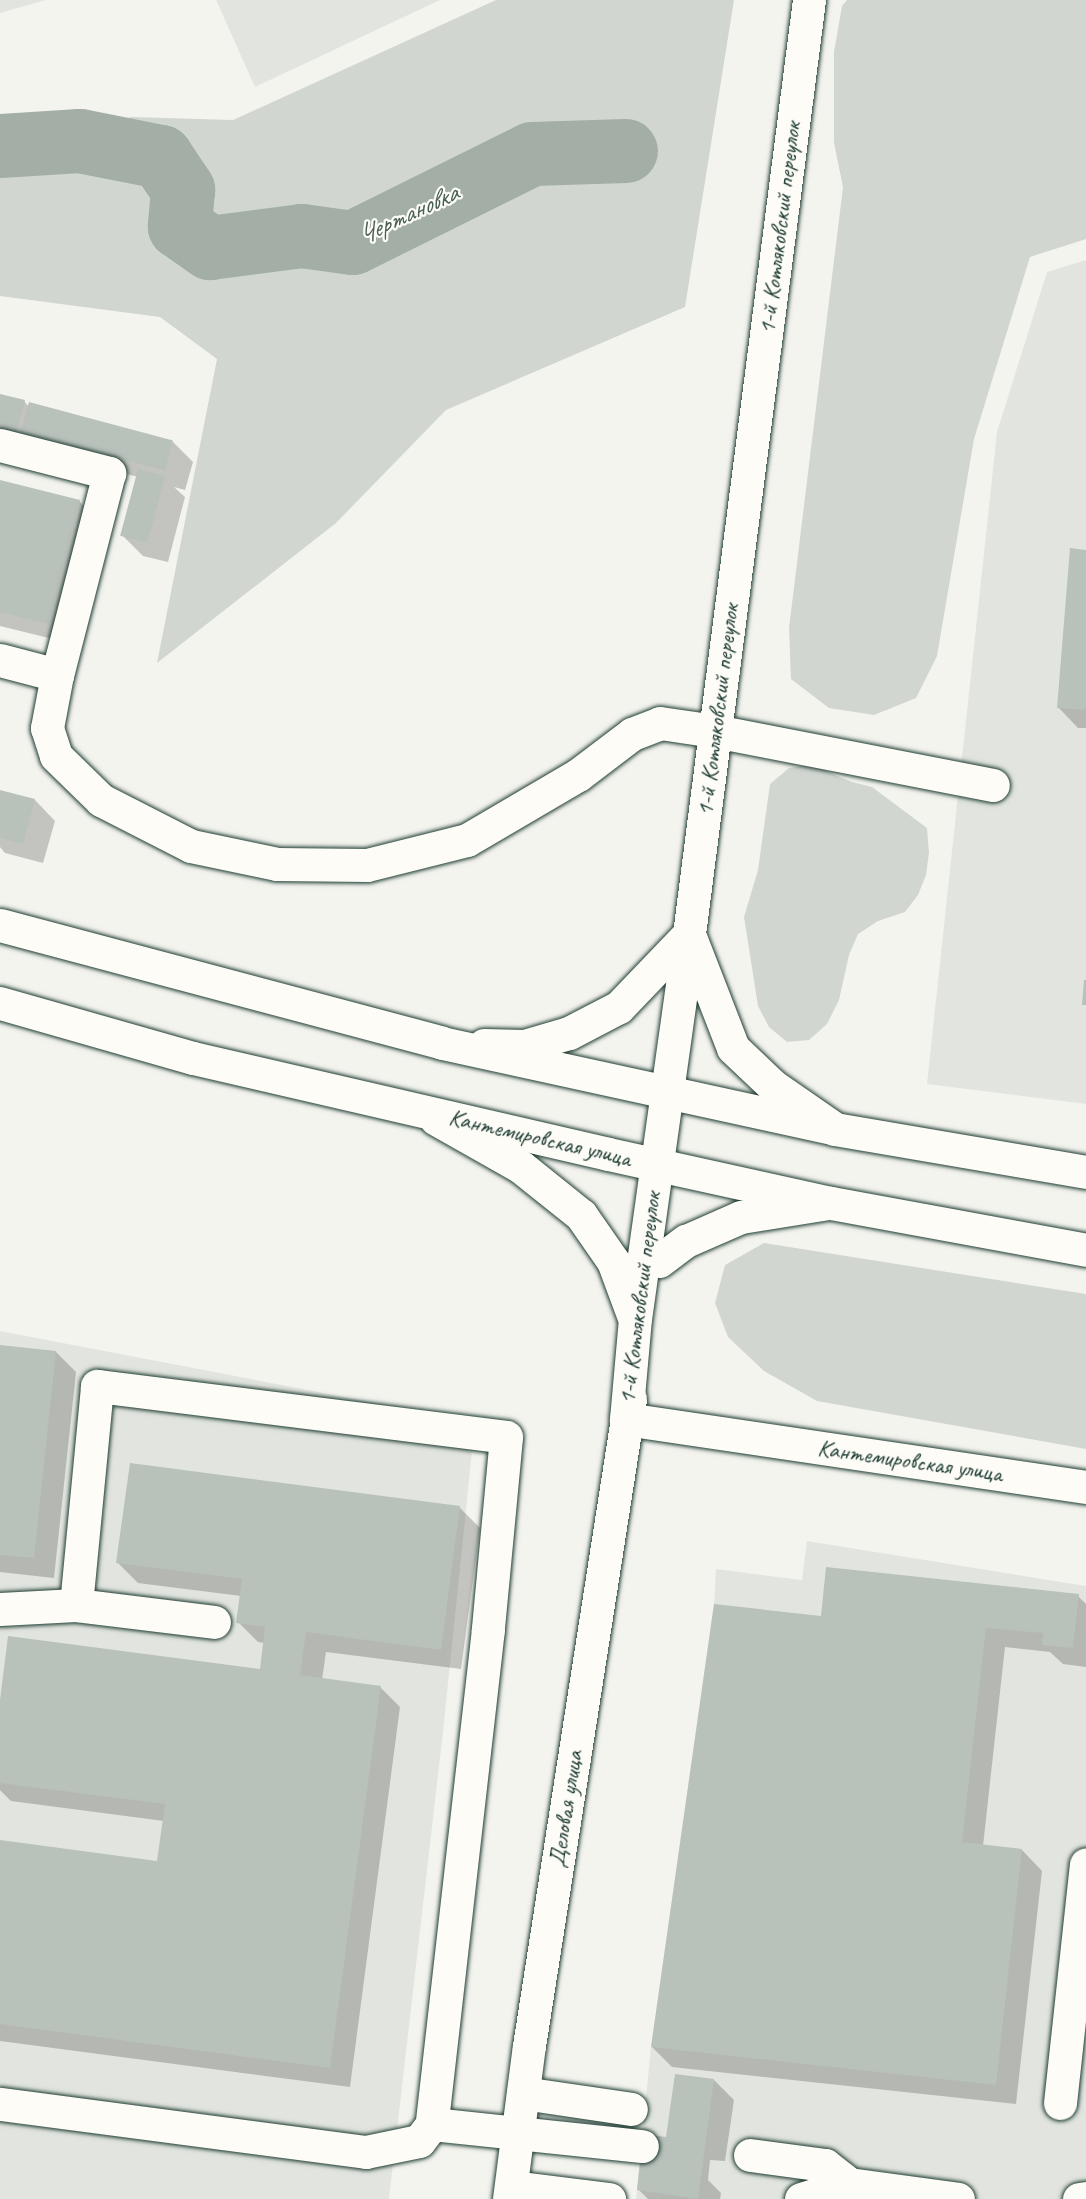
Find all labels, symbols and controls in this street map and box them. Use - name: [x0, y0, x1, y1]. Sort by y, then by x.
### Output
- street label: 1-й Котляковский переулок: [753, 120, 807, 336]
- water label: Чертановка: [353, 177, 463, 251]
- street label: 1-й Котляковский переулок: [691, 602, 745, 818]
- street label: Кантемировская улица: [446, 1103, 634, 1173]
- street label: 1-й Котляковский переулок: [613, 1190, 667, 1406]
- street label: Кантемировская улица: [815, 1434, 1005, 1488]
- street label: Деловая улица: [542, 1748, 590, 1870]

